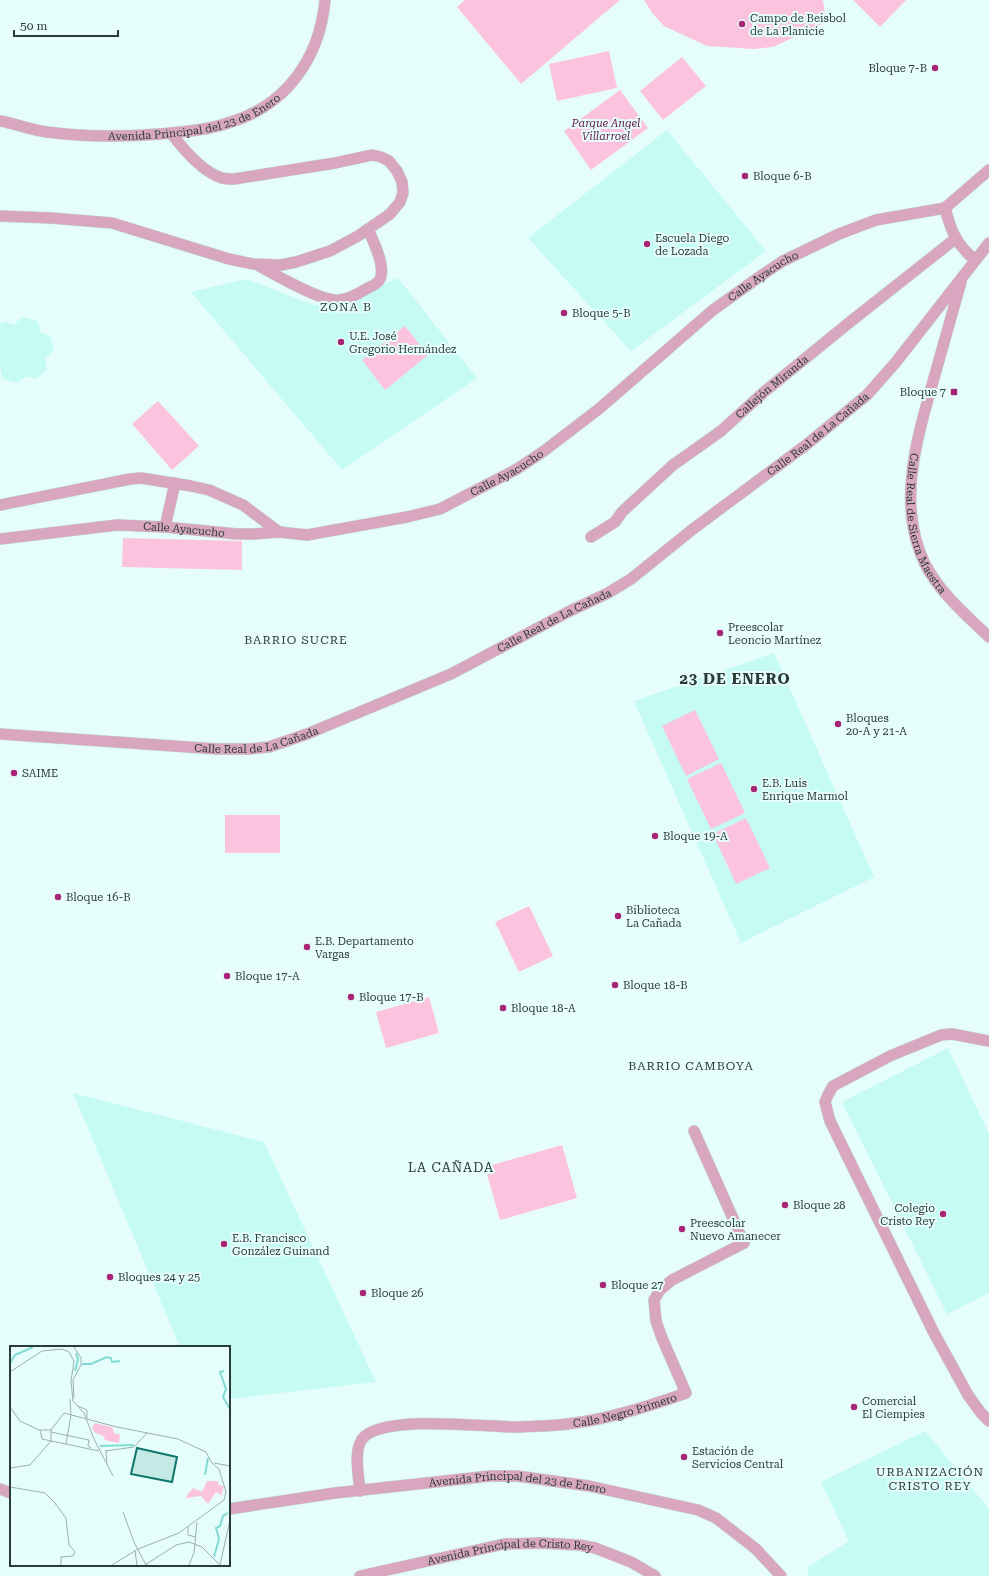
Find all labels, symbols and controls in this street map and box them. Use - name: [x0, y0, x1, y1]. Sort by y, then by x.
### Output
- scale bar: [14, 12, 118, 38]
- place label: Campo de Beisbol de La Planicie: [750, 12, 847, 38]
- text: 50 m: [20, 19, 47, 33]
- marker: Campo de Beisbol de La Planicie: [737, 19, 747, 29]
- place label: Bloque 7-B: [868, 62, 927, 75]
- marker: Bloque 7-B: [930, 63, 940, 73]
- street label: Avenida Principal del 23 de Enero: [108, 91, 283, 143]
- park label: Parque Angel Villarroel: [571, 117, 640, 143]
- place label: Bloque 6-B: [753, 170, 812, 183]
- marker: Bloque 6-B: [740, 171, 750, 181]
- place label: Escuela Diego de Lozada: [655, 232, 729, 258]
- marker: Escuela Diego de Lozada: [642, 239, 652, 249]
- street label: Calle Ayacucho: [725, 248, 801, 304]
- district label: ZONA B: [320, 300, 372, 314]
- place label: Bloque 5-B: [572, 307, 631, 320]
- marker: Bloque 5-B: [559, 308, 569, 318]
- place label: U.E. José Gregorio Hernández: [349, 330, 456, 356]
- marker: U.E. José Gregorio Hernández: [336, 337, 346, 347]
- street label: Callejón Miranda: [733, 352, 811, 421]
- place label: Bloque 7: [900, 386, 946, 399]
- marker: Bloque 7: [949, 387, 959, 397]
- street label: Calle Real de La Cañada: [764, 390, 872, 478]
- street label: Calle Ayacucho: [468, 447, 546, 499]
- street label: Calle Real de Sierra Maestra: [904, 452, 949, 596]
- street label: Calle Ayacucho: [143, 520, 226, 539]
- street label: Calle Real de La Cañada: [495, 586, 613, 655]
- place label: Preescolar Leoncio Martínez: [728, 621, 821, 647]
- marker: Preescolar Leoncio Martínez: [715, 628, 725, 638]
- district label: BARRIO SUCRE: [244, 633, 348, 647]
- district label: 23 DE ENERO: [679, 670, 791, 688]
- place label: Bloques 20-A y 21-A: [846, 712, 907, 738]
- marker: Bloques 20-A y 21-A: [833, 719, 843, 729]
- street label: Calle Real de La Cañada: [194, 724, 320, 756]
- place label: SAIME: [22, 767, 58, 780]
- marker: SAIME: [9, 768, 19, 778]
- place label: E.B. Luis Enrique Marmol: [762, 777, 848, 803]
- marker: E.B. Luis Enrique Marmol: [749, 784, 759, 794]
- place label: Bloque 19-A: [663, 830, 728, 843]
- marker: Bloque 19-A: [650, 831, 660, 841]
- place label: Bloque 16-B: [66, 891, 131, 904]
- marker: Bloque 16-B: [53, 892, 63, 902]
- place label: Biblioteca La Cañada: [626, 904, 682, 930]
- marker: Biblioteca La Cañada: [613, 911, 623, 921]
- place label: E.B. Departamento Vargas: [315, 935, 414, 961]
- marker: E.B. Departamento Vargas: [302, 942, 312, 952]
- place label: Bloque 17-A: [235, 970, 300, 983]
- marker: Bloque 17-A: [222, 971, 232, 981]
- place label: Bloque 18-B: [623, 979, 688, 992]
- marker: Bloque 18-B: [610, 980, 620, 990]
- place label: Bloque 17-B: [359, 991, 424, 1004]
- marker: Bloque 17-B: [346, 992, 356, 1002]
- place label: Bloque 18-A: [511, 1002, 576, 1015]
- marker: Bloque 18-A: [498, 1003, 508, 1013]
- district label: BARRIO CAMBOYA: [628, 1059, 754, 1073]
- district label: LA CAÑADA: [408, 1159, 494, 1175]
- place label: Bloque 28: [793, 1199, 846, 1212]
- marker: Bloque 28: [780, 1200, 790, 1210]
- place label: Colegio Cristo Rey: [880, 1202, 935, 1228]
- marker: Colegio Cristo Rey: [938, 1209, 948, 1219]
- place label: Preescolar Nuevo Amanecer: [690, 1217, 781, 1243]
- marker: Preescolar Nuevo Amanecer: [677, 1224, 687, 1234]
- place label: E.B. Francisco González Guinand: [232, 1232, 330, 1258]
- marker: E.B. Francisco González Guinand: [219, 1239, 229, 1249]
- place label: Bloques 24 y 25: [118, 1271, 200, 1284]
- marker: Bloques 24 y 25: [105, 1272, 115, 1282]
- place label: Bloque 27: [611, 1279, 664, 1292]
- marker: Bloque 27: [598, 1280, 608, 1290]
- place label: Bloque 26: [371, 1287, 424, 1300]
- marker: Bloque 26: [358, 1288, 368, 1298]
- inset map: [10, 1346, 230, 1566]
- street label: Calle Negro Primero: [572, 1390, 679, 1430]
- place label: Comercial El Ciempies: [862, 1395, 925, 1421]
- marker: Comercial El Ciempies: [849, 1402, 859, 1412]
- place label: Estación de Servicios Central: [692, 1445, 784, 1471]
- marker: Estación de Servicios Central: [679, 1452, 689, 1462]
- district label: URBANIZACIÓN CRISTO REY: [876, 1465, 984, 1493]
- street label: Avenida Principal del 23 de Enero: [428, 1470, 608, 1496]
- street label: Avenida Principal de Cristo Rey: [426, 1536, 595, 1567]

